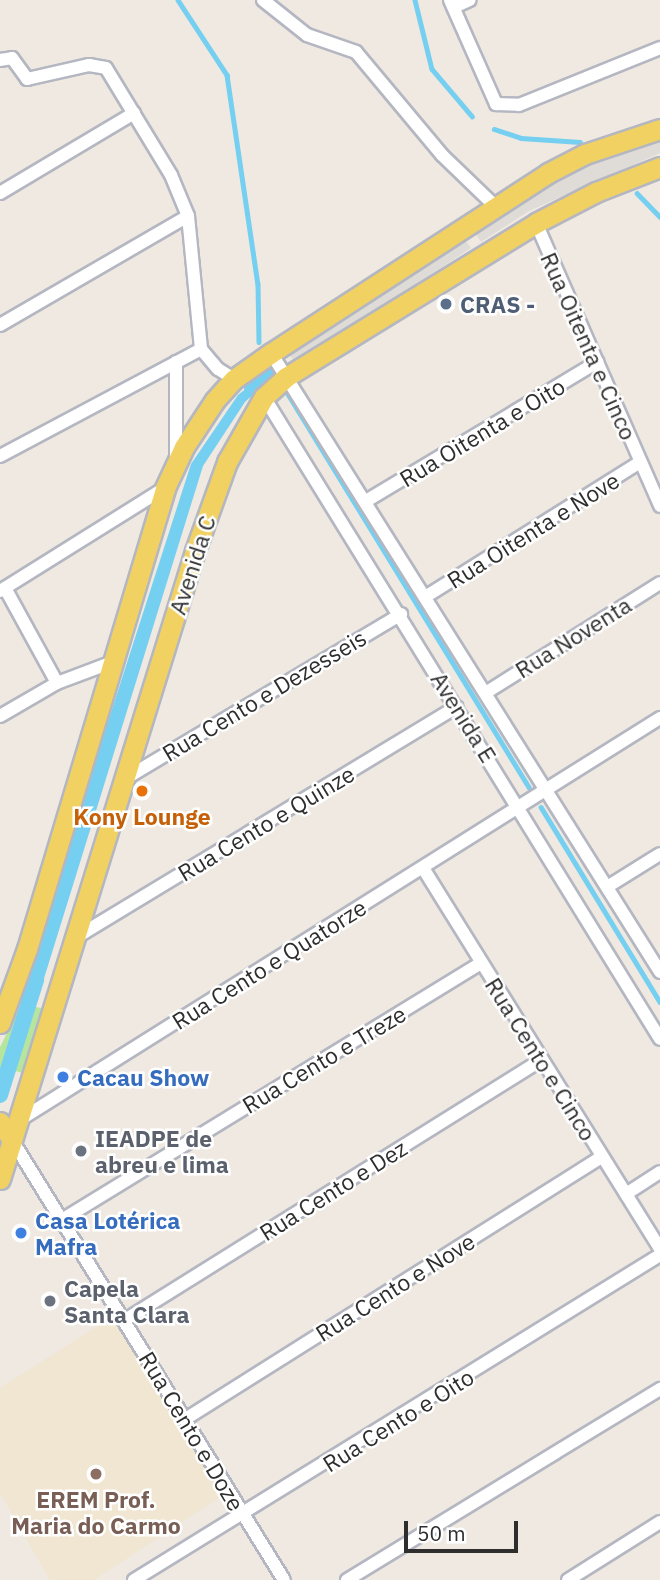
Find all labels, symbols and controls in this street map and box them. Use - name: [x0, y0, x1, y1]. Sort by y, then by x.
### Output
- street label: Rua Oitenta e Cinco: [535, 248, 643, 444]
- place label: CRAS -: [460, 290, 535, 318]
- marker: CRAS -: [438, 296, 454, 312]
- street label: Rua Oitenta e Oito: [394, 372, 570, 492]
- street label: Rua Oitenta e Nove: [442, 466, 624, 594]
- street label: Avenida C: [163, 512, 221, 618]
- street label: Rua Noventa: [510, 590, 636, 684]
- street label: Rua Cento e Dezesseis: [157, 623, 371, 767]
- street label: Avenida E: [425, 667, 503, 767]
- street label: Rua Cento e Quinze: [173, 759, 359, 887]
- marker: Kony Lounge: [134, 783, 150, 799]
- place label: Kony Lounge: [73, 802, 211, 830]
- street label: Rua Cento e Quatorze: [167, 893, 371, 1035]
- street label: Rua Cento e Cinco: [480, 972, 602, 1146]
- street label: Rua Cento e Treze: [237, 999, 411, 1119]
- place label: Cacau Show: [77, 1063, 209, 1091]
- marker: Cacau Show: [55, 1069, 71, 1085]
- place label: IEADPE de abreu e lima: [95, 1124, 229, 1178]
- street label: Rua Cento e Dez: [254, 1134, 412, 1246]
- marker: IEADPE de abreu e lima: [73, 1143, 89, 1159]
- place label: Casa Lotérica Mafra: [35, 1206, 180, 1260]
- marker: Casa Lotérica Mafra: [13, 1225, 29, 1241]
- street label: Rua Cento e Nove: [310, 1227, 480, 1347]
- place label: Capela Santa Clara: [64, 1274, 190, 1328]
- marker: Capela Santa Clara: [42, 1293, 58, 1309]
- street label: Rua Cento e Doze: [134, 1346, 250, 1516]
- street label: Rua Cento e Oito: [317, 1363, 479, 1477]
- marker: EREM Prof. Maria do Carmo: [88, 1466, 104, 1482]
- place label: EREM Prof. Maria do Carmo: [11, 1485, 181, 1539]
- scale bar: [408, 1506, 522, 1550]
- text: 50 m: [417, 1519, 466, 1547]

